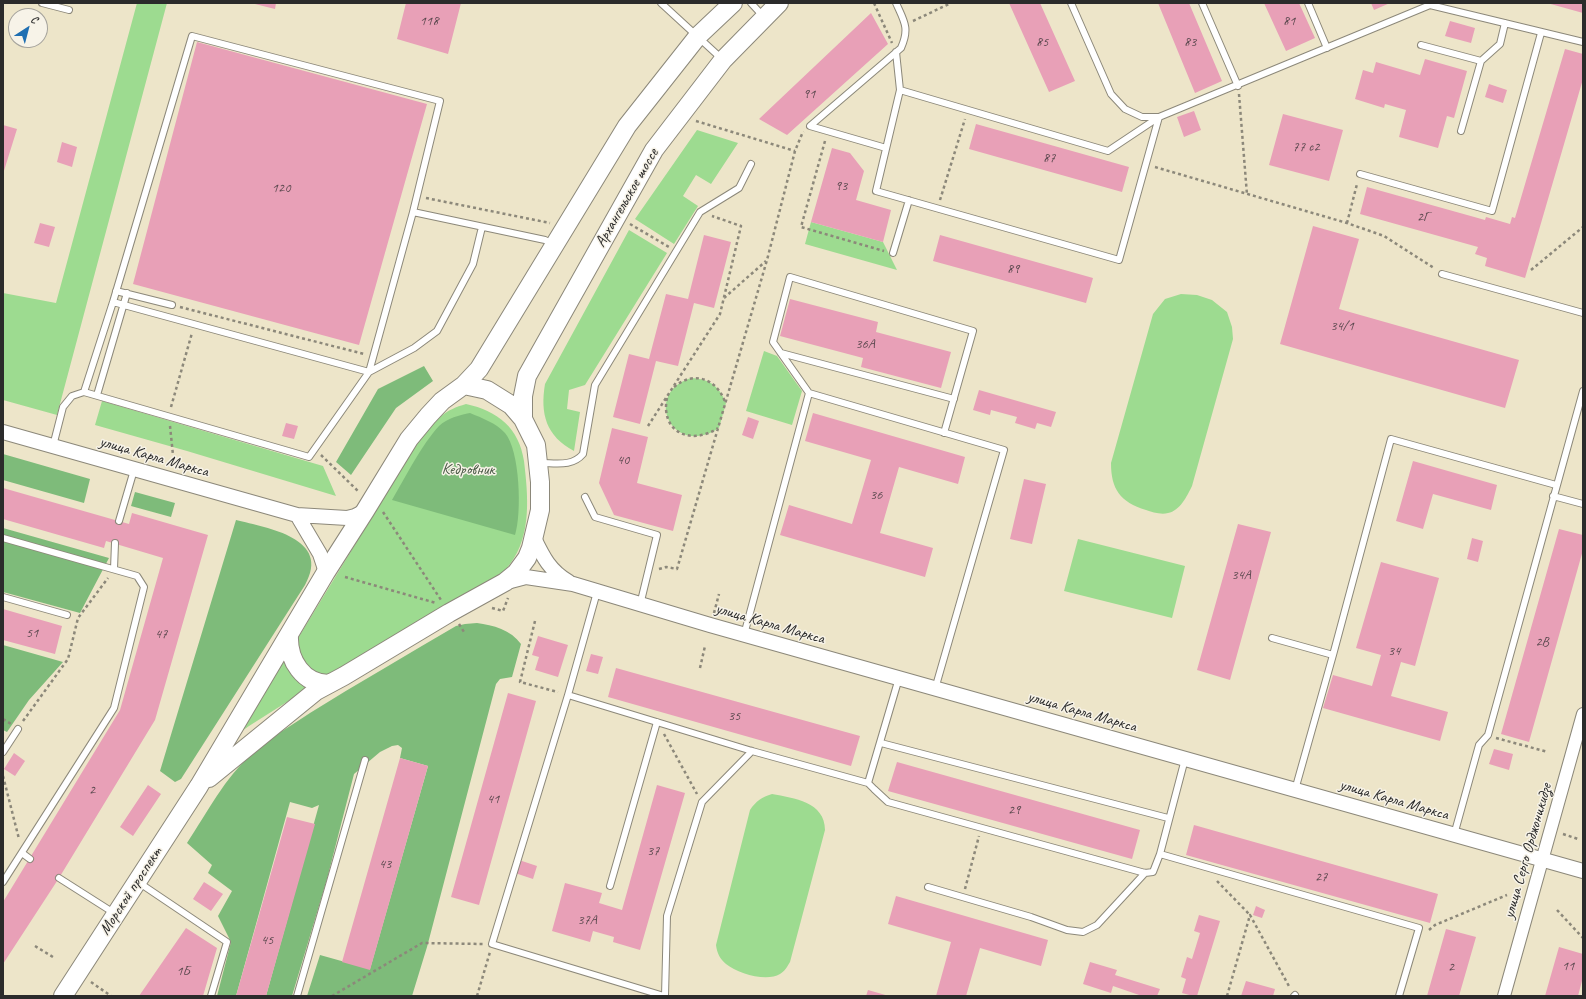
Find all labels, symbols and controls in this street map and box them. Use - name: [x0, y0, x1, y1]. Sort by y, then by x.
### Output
- north arrow: [8, 8, 48, 48]
- text: С: [28, 12, 41, 26]
- house number: 118: [420, 13, 438, 29]
- house number: 81: [1283, 13, 1295, 29]
- house number: 85: [1036, 34, 1048, 50]
- house number: 83: [1184, 34, 1196, 50]
- house number: 91: [803, 86, 815, 102]
- house number: 77 с2: [1292, 139, 1320, 155]
- street label: Архангельское шоссе: [591, 145, 663, 251]
- house number: 87: [1043, 150, 1055, 166]
- house number: 93: [835, 178, 847, 194]
- house number: 120: [272, 180, 290, 196]
- house number: 2Г: [1417, 209, 1429, 225]
- house number: 89: [1007, 261, 1019, 277]
- house number: 34/1: [1330, 318, 1354, 334]
- house number: 36А: [855, 336, 875, 352]
- street label: улица Карла Маркса: [97, 432, 211, 482]
- house number: 40: [617, 452, 629, 468]
- park label: Кедровник: [442, 460, 494, 480]
- house number: 36: [870, 487, 882, 503]
- house number: 34А: [1231, 567, 1251, 583]
- street label: улица Карла Маркса: [713, 599, 827, 649]
- house number: 51: [26, 625, 38, 641]
- house number: 47: [155, 626, 167, 642]
- house number: 2В: [1535, 634, 1549, 650]
- house number: 34: [1388, 643, 1400, 659]
- street label: улица Карла Маркса: [1025, 687, 1139, 737]
- house number: 35: [728, 708, 740, 724]
- street label: улица Карла Маркса: [1337, 775, 1451, 825]
- street label: улица Серго Орджоникидзе: [1500, 781, 1556, 921]
- house number: 2: [89, 782, 95, 798]
- house number: 41: [487, 791, 499, 807]
- house number: 29: [1008, 802, 1020, 818]
- street label: Морской проспект: [95, 843, 167, 939]
- house number: 37: [647, 843, 659, 859]
- house number: 43: [379, 856, 391, 872]
- house number: 27: [1315, 869, 1327, 885]
- house number: 37А: [577, 912, 597, 928]
- house number: 45: [261, 932, 273, 948]
- house number: 11: [1562, 958, 1574, 974]
- house number: 2: [1448, 959, 1454, 975]
- house number: 1Б: [176, 963, 190, 979]

